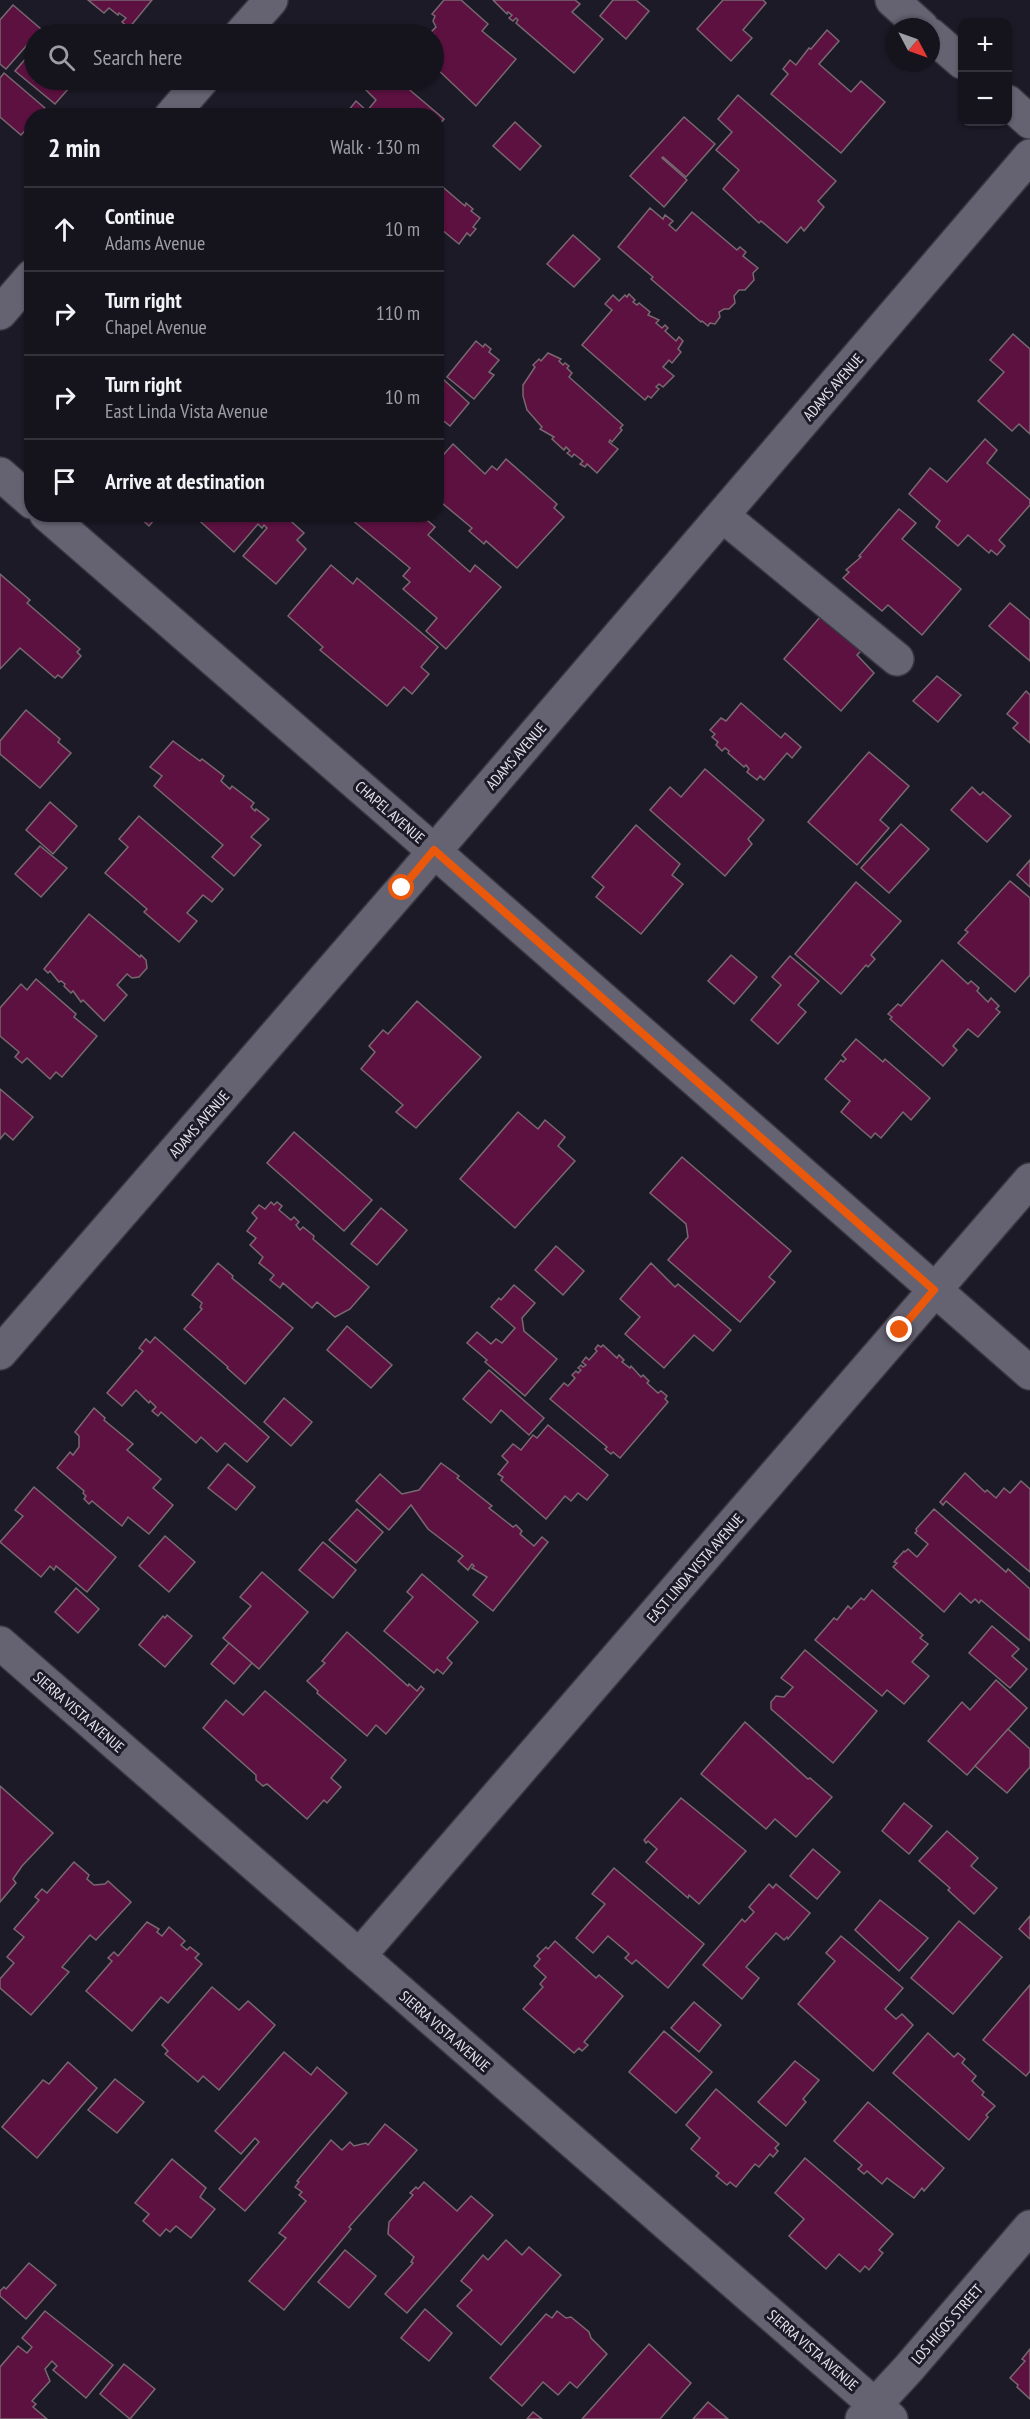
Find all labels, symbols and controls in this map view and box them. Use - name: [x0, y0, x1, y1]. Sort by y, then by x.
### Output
- north arrow: [886, 18, 940, 72]
- map controls: [958, 18, 1012, 126]
- button: +: [958, 18, 1012, 72]
- search box: [24, 24, 444, 90]
- icon: search: [45, 41, 78, 74]
- text: Search here: [93, 43, 182, 71]
- button: −: [958, 72, 1012, 126]
- text: 2 min: [48, 131, 101, 164]
- text: Walk · 130 m: [330, 134, 420, 160]
- text: Continue: [105, 202, 175, 230]
- icon: ahead: [48, 213, 81, 246]
- text: 10 m: [385, 216, 420, 242]
- text: Adams Avenue: [105, 230, 205, 256]
- text: Turn right: [105, 286, 182, 314]
- icon: right: [48, 297, 81, 330]
- text: 110 m: [376, 300, 420, 326]
- text: Chapel Avenue: [105, 314, 207, 340]
- street label: ADAMS AVENUE: [799, 350, 867, 424]
- text: Turn right: [105, 370, 182, 398]
- icon: right: [48, 381, 81, 414]
- text: 10 m: [385, 384, 420, 410]
- text: East Linda Vista Avenue: [105, 398, 268, 424]
- icon: arrive: [48, 465, 81, 498]
- text: Arrive at destination: [105, 467, 265, 495]
- street label: ADAMS AVENUE: [482, 719, 550, 793]
- street label: CHAPEL AVENUE: [351, 777, 429, 847]
- route start: [388, 874, 414, 900]
- street label: ADAMS AVENUE: [165, 1087, 233, 1161]
- route end: [886, 1316, 912, 1342]
- street label: EAST LINDA VISTA AVENUE: [642, 1510, 748, 1626]
- street label: SIERRA VISTA AVENUE: [30, 1667, 128, 1757]
- street label: SIERRA VISTA AVENUE: [396, 1986, 494, 2076]
- street label: LOS HIGOS STREET: [907, 2280, 987, 2368]
- street label: SIERRA VISTA AVENUE: [764, 2305, 862, 2395]

